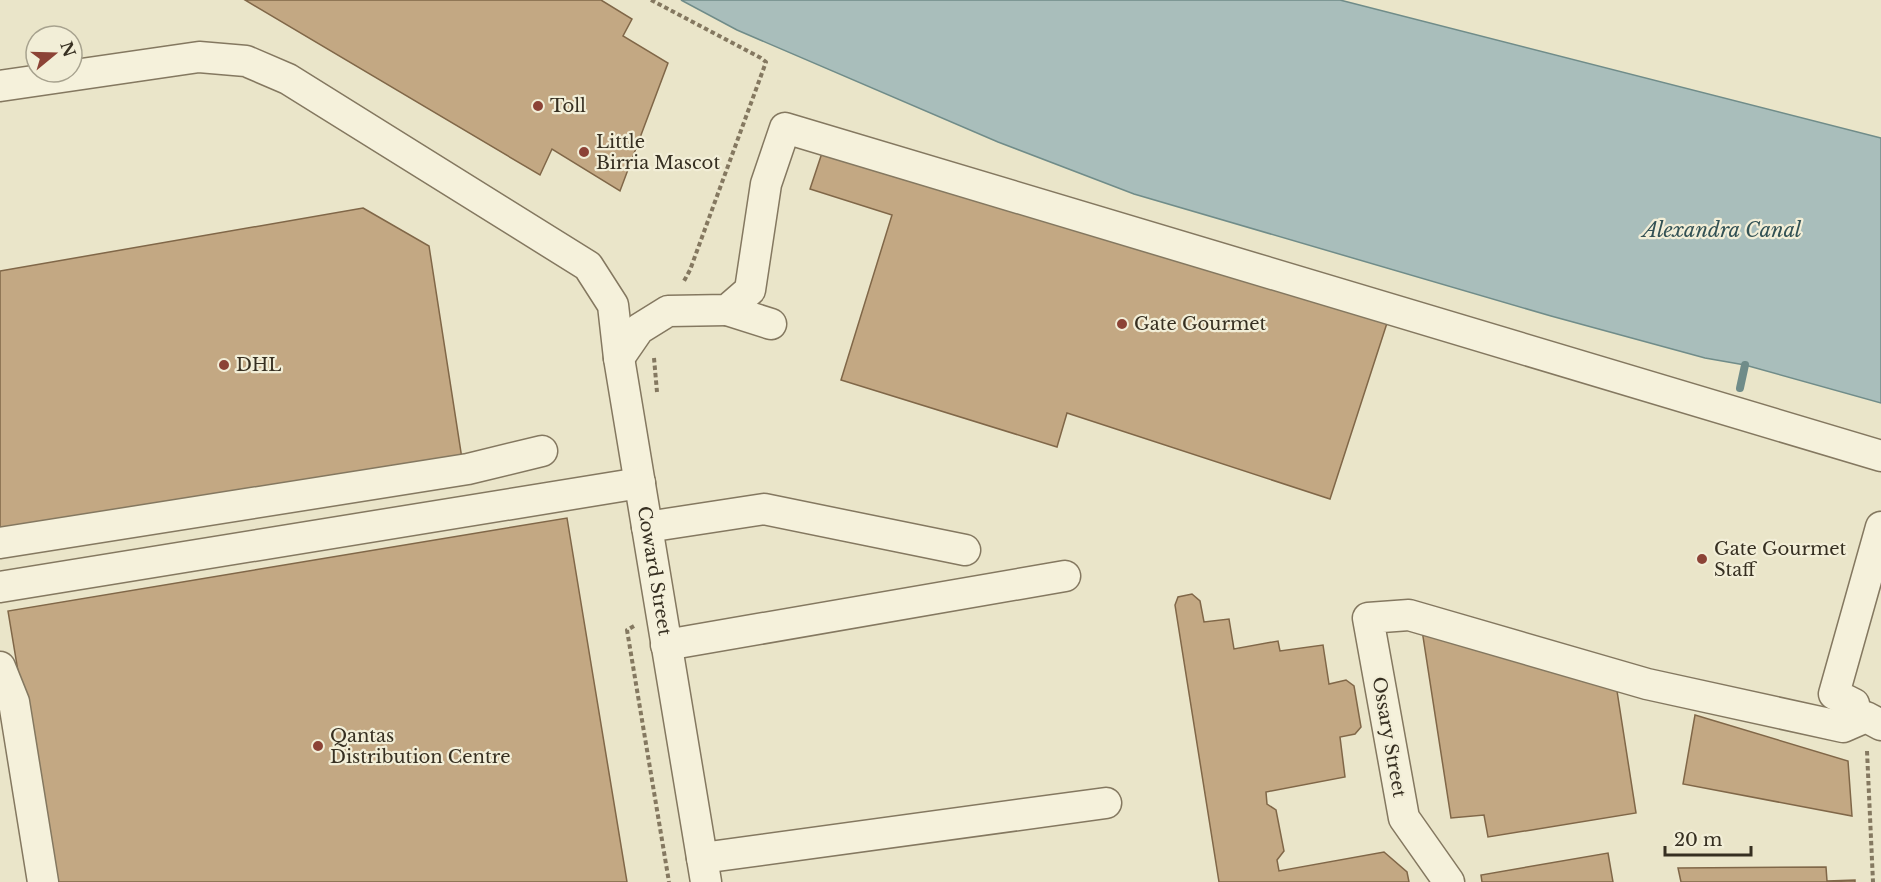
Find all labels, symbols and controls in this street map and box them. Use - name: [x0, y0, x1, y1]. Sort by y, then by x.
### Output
- north arrow: [24, 24, 84, 84]
- text: N: [56, 39, 80, 59]
- place label: Toll: [550, 95, 586, 117]
- marker: Toll: [531, 99, 545, 113]
- place label: Little Birria Mascot: [596, 131, 720, 174]
- marker: Little Birria Mascot: [577, 145, 591, 159]
- water label: Alexandra Canal: [1640, 218, 1802, 242]
- place label: Gate Gourmet: [1134, 313, 1267, 335]
- marker: Gate Gourmet: [1115, 317, 1129, 331]
- place label: DHL: [236, 354, 281, 376]
- marker: DHL: [217, 358, 231, 372]
- street label: Coward Street: [633, 505, 676, 638]
- place label: Gate Gourmet Staff: [1714, 538, 1847, 581]
- marker: Gate Gourmet Staff: [1695, 552, 1709, 566]
- street label: Ossary Street: [1368, 675, 1410, 799]
- place label: Qantas Distribution Centre: [330, 725, 511, 768]
- marker: Qantas Distribution Centre: [311, 739, 325, 753]
- scale bar: [1665, 819, 1750, 857]
- text: 20 m: [1674, 829, 1722, 851]

